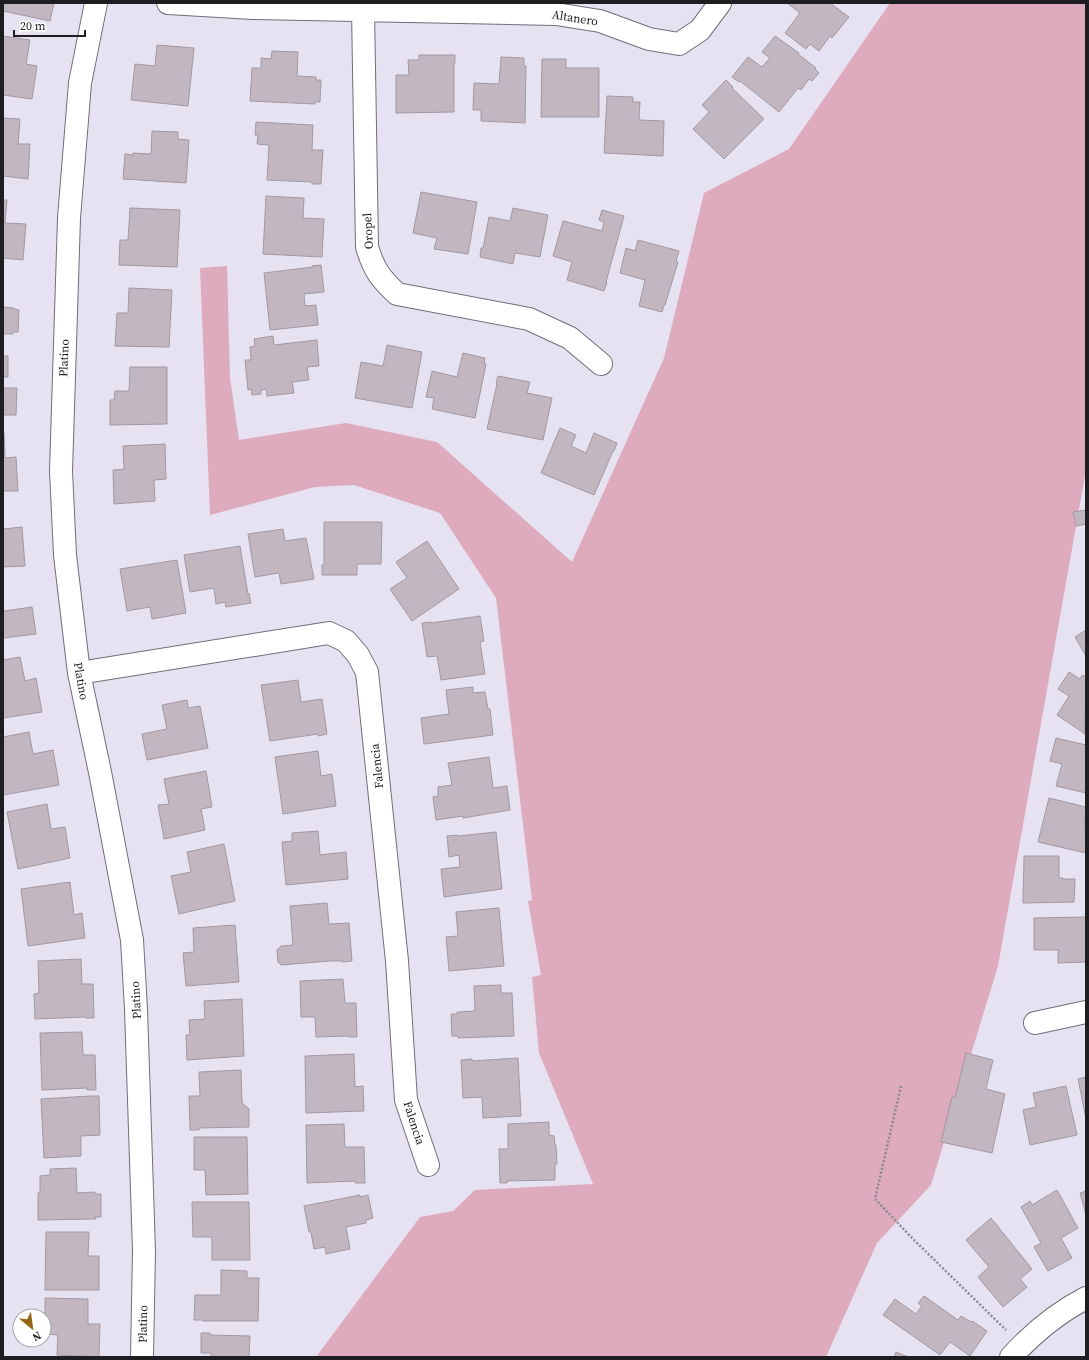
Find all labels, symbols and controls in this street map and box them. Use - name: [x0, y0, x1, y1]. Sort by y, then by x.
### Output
- street label: Altanero: [551, 6, 600, 30]
- scale bar: [14, 12, 85, 38]
- text: 20 m: [20, 18, 46, 34]
- street label: Oropel: [359, 212, 377, 250]
- street label: Platino: [55, 338, 73, 377]
- street label: Platino: [70, 661, 92, 701]
- street label: Falencia: [367, 742, 387, 789]
- street label: Platino: [127, 980, 145, 1019]
- street label: Falencia: [399, 1099, 429, 1148]
- street label: Platino: [135, 1304, 151, 1343]
- north arrow: [12, 1308, 52, 1348]
- text: N: [29, 1328, 44, 1345]

